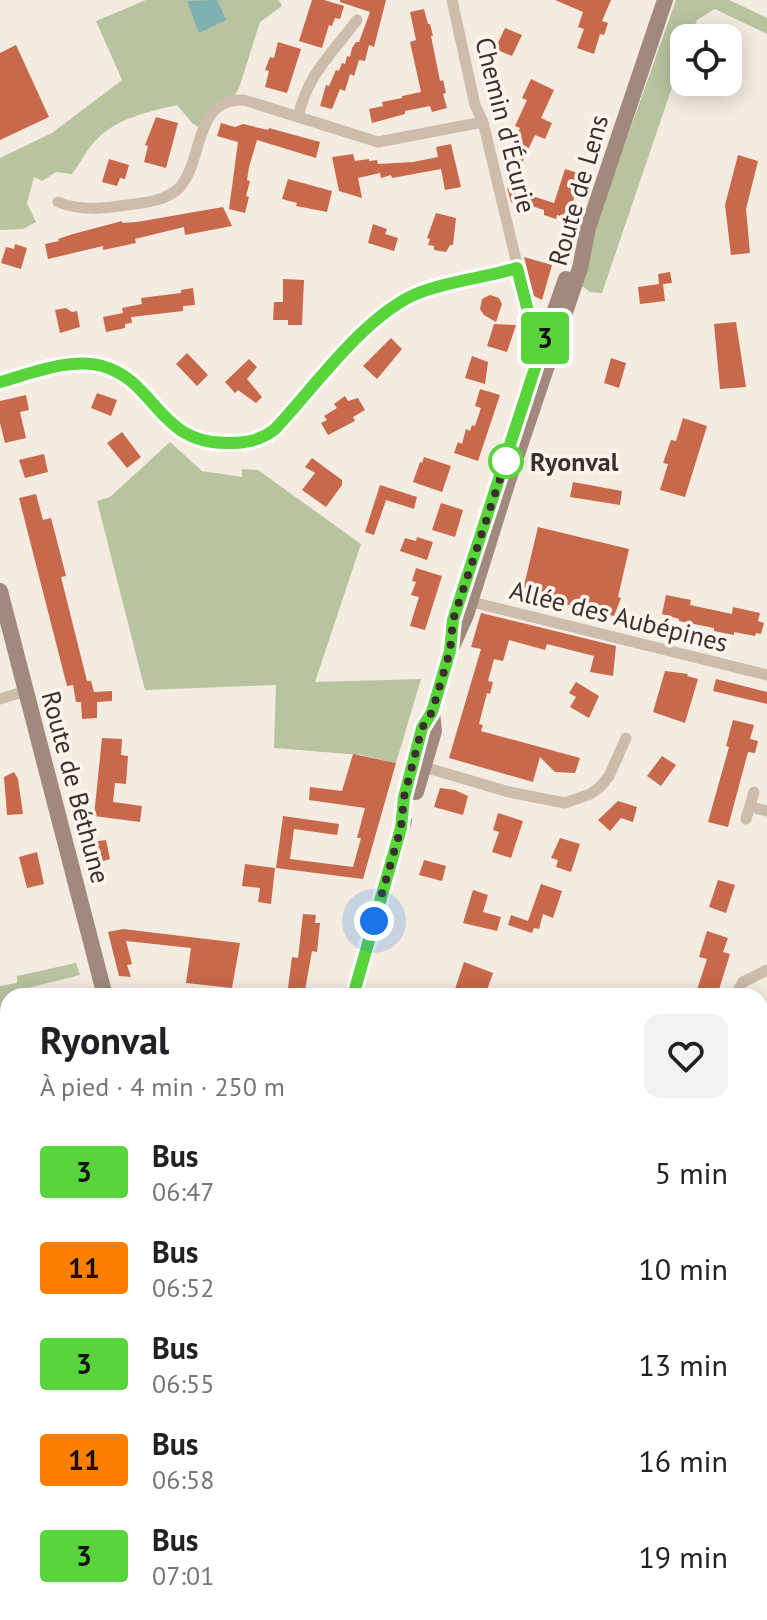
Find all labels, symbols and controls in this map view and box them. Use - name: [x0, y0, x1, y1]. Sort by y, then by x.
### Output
- map controls: [670, 24, 742, 96]
- button: locate: [670, 24, 742, 96]
- street label: Chemin d'Écurie: [468, 34, 544, 216]
- street label: Route de Lens: [541, 111, 615, 269]
- line badge: 3: [519, 312, 571, 364]
- text: 3: [537, 319, 553, 356]
- marker: Ryonval: [489, 444, 523, 478]
- place label: Ryonval: [530, 445, 619, 478]
- street label: Allée des Aubépines: [507, 573, 731, 659]
- street label: Route de Béthune: [34, 687, 118, 887]
- your location: [354, 901, 394, 941]
- button: heart: [644, 1014, 728, 1098]
- text: Ryonval: [40, 1015, 169, 1064]
- text: À pied · 4 min · 250 m: [40, 1070, 285, 1103]
- text: Bus: [152, 1136, 199, 1175]
- text: 3: [76, 1153, 92, 1190]
- text: 5 min: [655, 1153, 728, 1192]
- text: 06:47: [152, 1175, 214, 1208]
- text: Bus: [152, 1232, 199, 1271]
- text: 11: [68, 1249, 100, 1286]
- text: 10 min: [638, 1249, 728, 1288]
- text: 06:52: [152, 1271, 214, 1304]
- text: Bus: [152, 1328, 199, 1367]
- text: 3: [76, 1345, 92, 1382]
- text: 13 min: [638, 1345, 728, 1384]
- text: 06:55: [152, 1367, 214, 1400]
- text: Bus: [152, 1424, 199, 1463]
- text: 11: [68, 1441, 100, 1478]
- text: 16 min: [638, 1441, 728, 1480]
- text: 06:58: [152, 1463, 214, 1496]
- text: Bus: [152, 1520, 199, 1559]
- text: 3: [76, 1537, 92, 1574]
- text: 19 min: [638, 1537, 728, 1576]
- text: 07:01: [152, 1559, 214, 1592]

